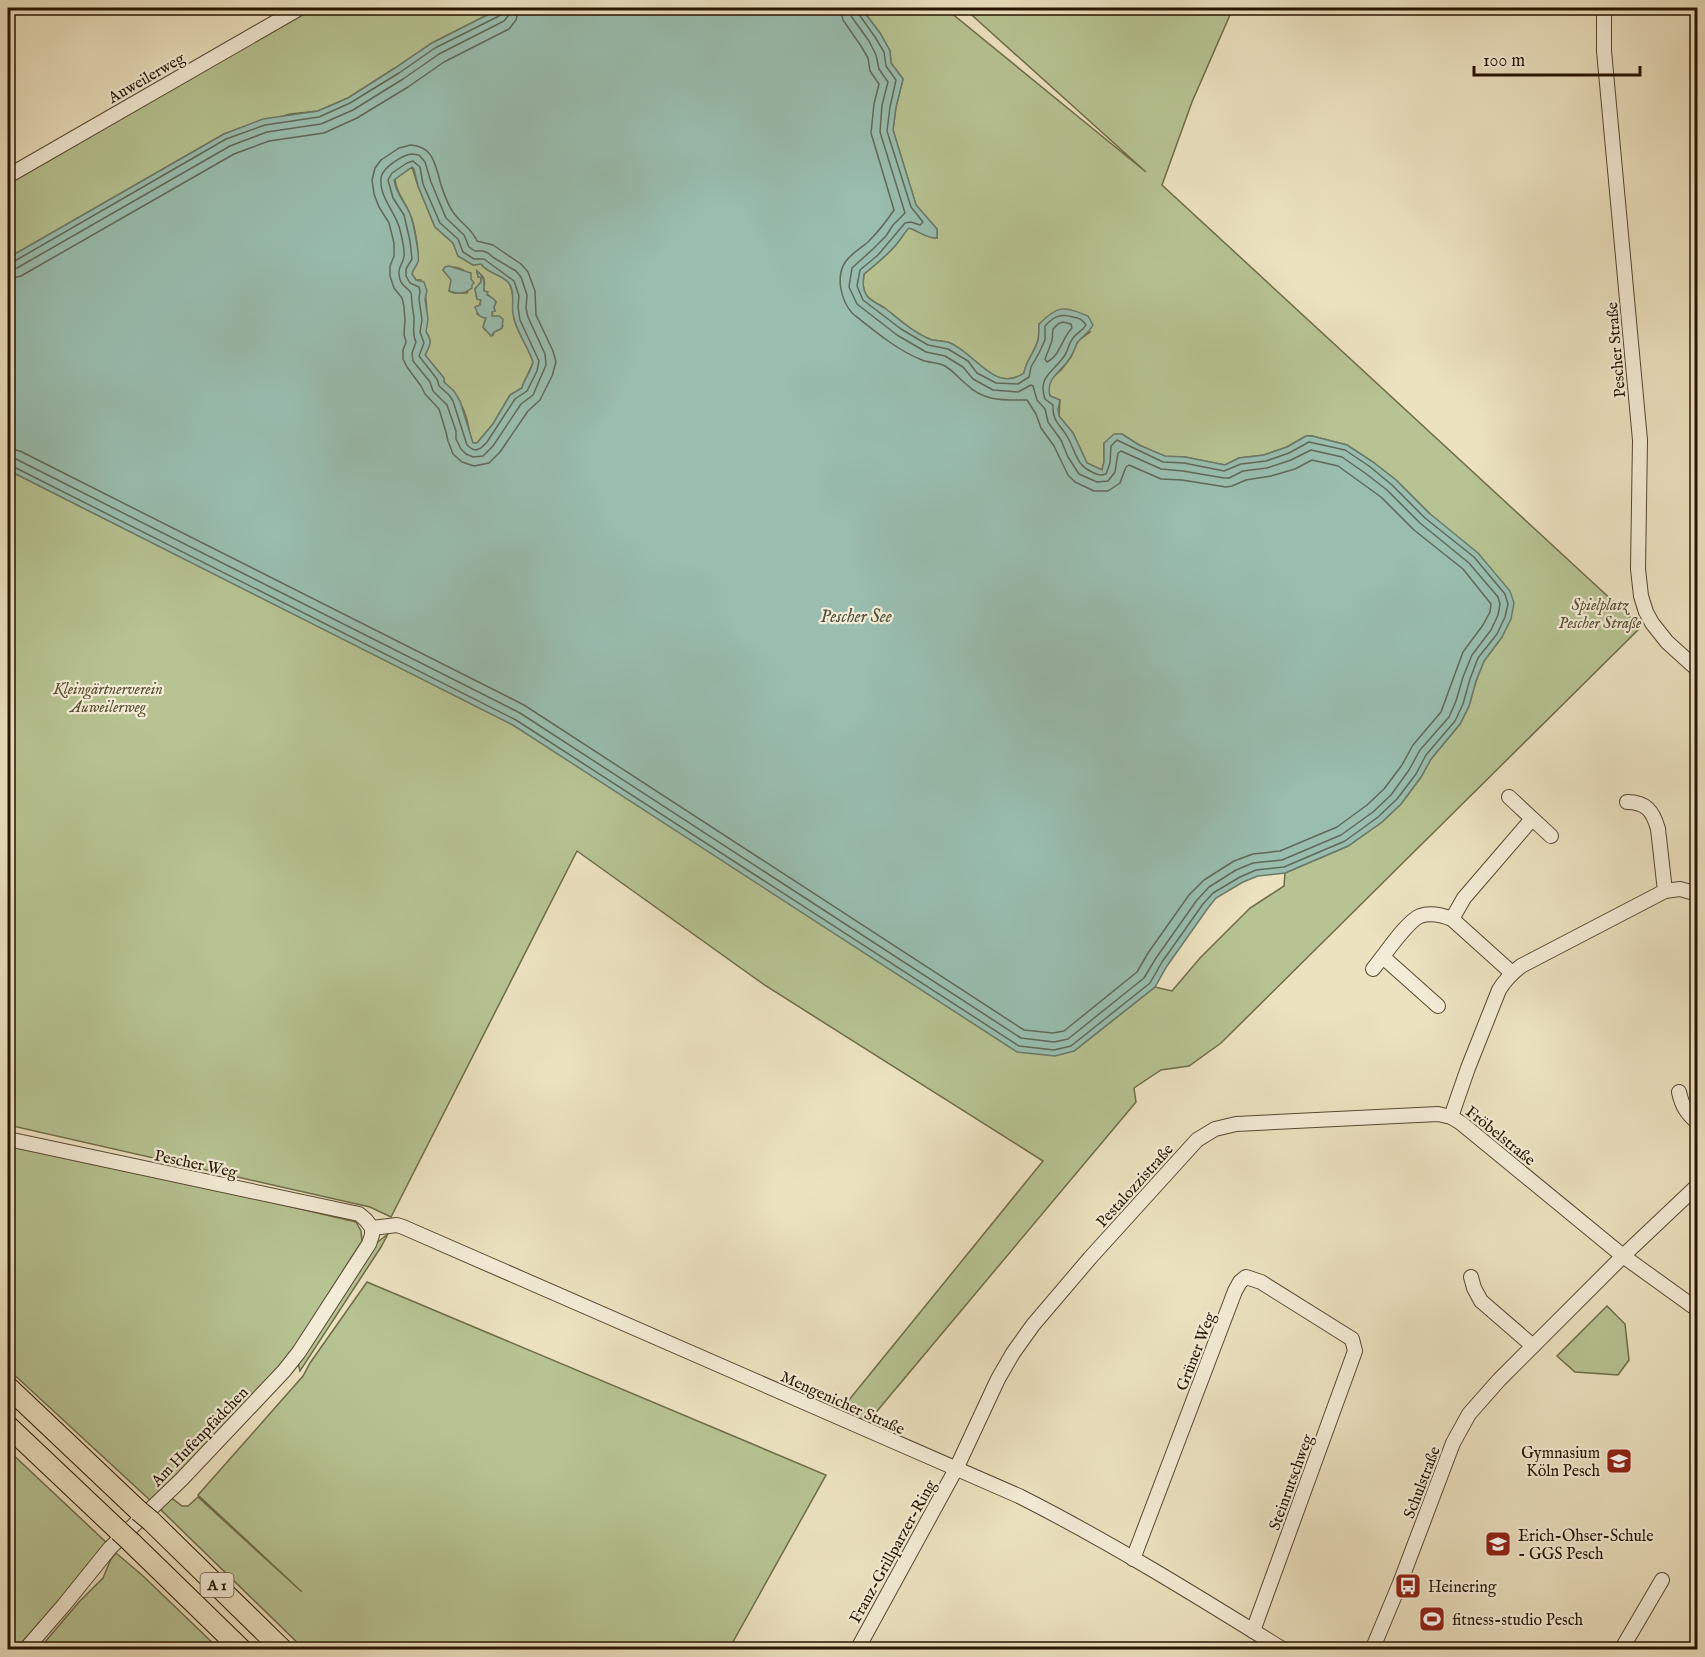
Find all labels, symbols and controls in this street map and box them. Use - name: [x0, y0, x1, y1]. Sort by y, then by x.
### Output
- scale bar: [1474, 39, 1640, 77]
- street label: Auweilerweg: [104, 49, 189, 109]
- text: 100 m: [1483, 50, 1525, 73]
- street label: Pescher Straße: [1603, 301, 1631, 399]
- park label: Spielplatz Pescher Straße: [1559, 596, 1642, 634]
- water label: Pescher See: [820, 606, 892, 629]
- park label: Kleingärtnerverein Auweilerweg: [52, 680, 163, 718]
- street label: Fröbelstraße: [1461, 1102, 1539, 1171]
- street label: Pestalozzistraße: [1093, 1140, 1178, 1232]
- street label: Pescher Weg: [152, 1146, 239, 1184]
- street label: Grüner Weg: [1173, 1309, 1221, 1394]
- street label: Mengenicher Straße: [777, 1368, 907, 1440]
- street label: Am Hufenpfädchen: [147, 1383, 254, 1492]
- street label: Steinrutschweg: [1265, 1432, 1319, 1533]
- street label: Schulstraße: [1400, 1444, 1446, 1522]
- place label: Gymnasium Köln Pesch: [1521, 1444, 1600, 1482]
- school or university icon: Gymnasium Köln Pesch: [1604, 1446, 1634, 1476]
- street label: Franz-Grillparzer-Ring: [846, 1477, 942, 1627]
- place label: Erich-Ohser-Schule - GGS Pesch: [1518, 1527, 1653, 1565]
- school or university icon: Erich-Ohser-Schule - GGS Pesch: [1483, 1529, 1513, 1559]
- bus stop icon: Heinering: [1393, 1571, 1423, 1601]
- road number: A 1: [200, 1573, 234, 1597]
- place label: Heinering: [1428, 1578, 1497, 1598]
- sports icon: fitness-studio Pesch: [1417, 1604, 1447, 1634]
- place label: fitness-studio Pesch: [1452, 1611, 1583, 1631]

